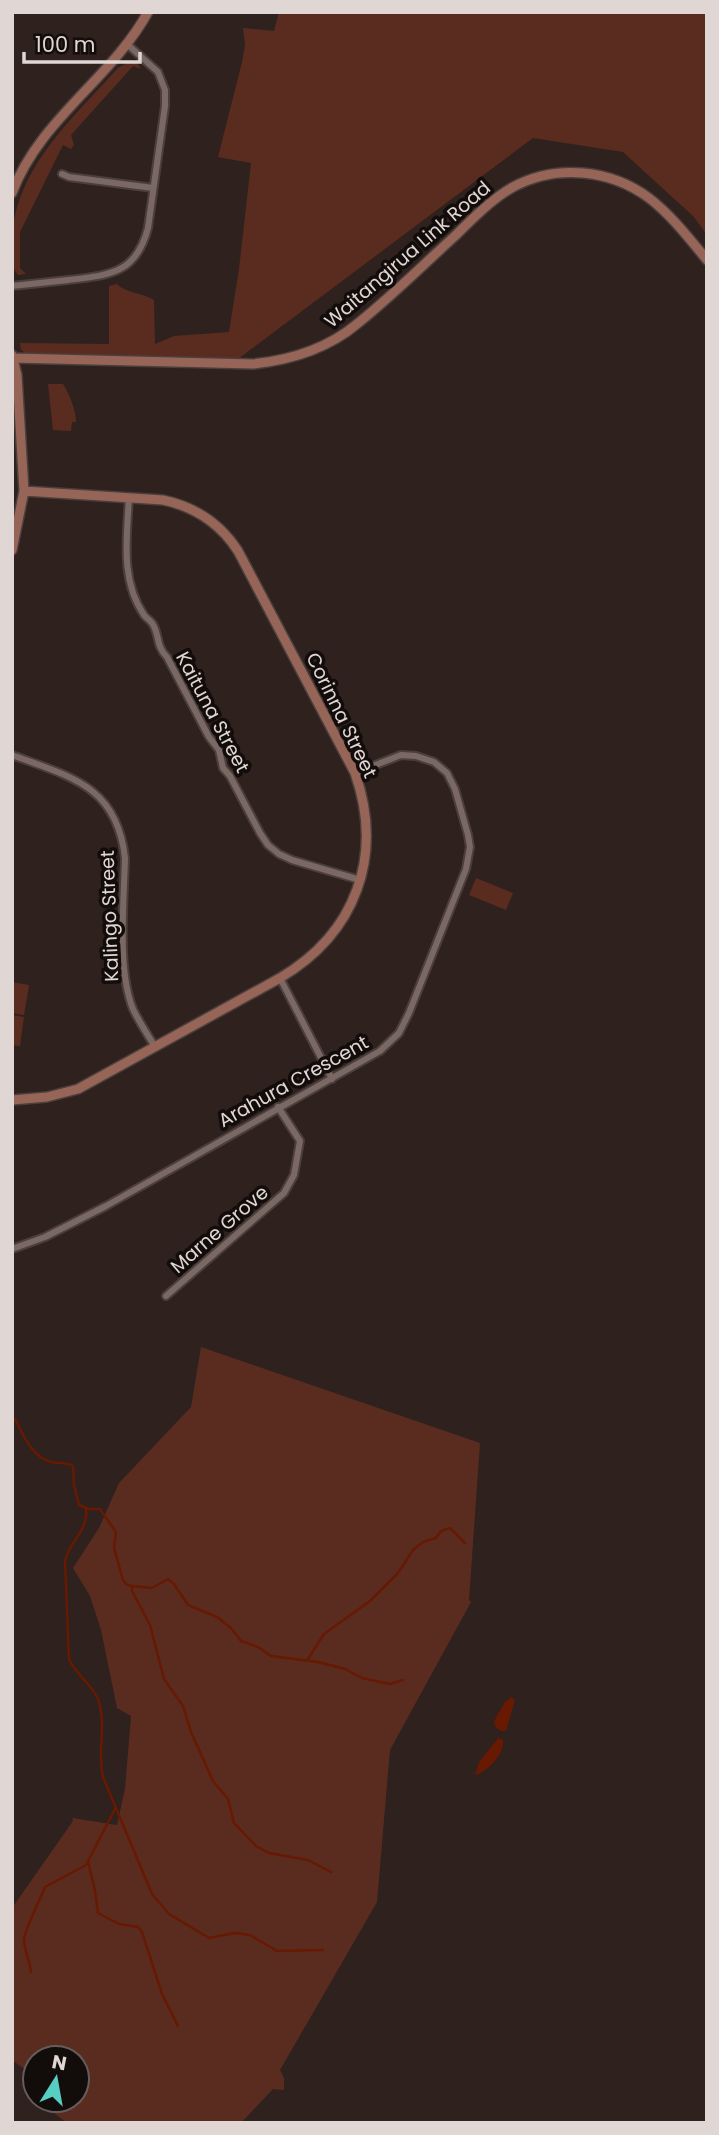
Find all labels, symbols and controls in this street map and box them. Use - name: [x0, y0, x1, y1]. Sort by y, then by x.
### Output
- scale bar: [24, 21, 140, 65]
- text: 100 m: [35, 30, 95, 59]
- street label: Waitangirua Link Road: [318, 175, 496, 334]
- street label: Kaituna Street: [169, 647, 256, 778]
- street label: Corinna Street: [300, 648, 384, 783]
- street label: Kalingo Street: [94, 850, 125, 982]
- street label: Arahura Crescent: [213, 1029, 373, 1134]
- street label: Marne Grove: [165, 1179, 274, 1280]
- north arrow: [21, 2044, 91, 2114]
- text: N: [50, 2048, 69, 2077]

